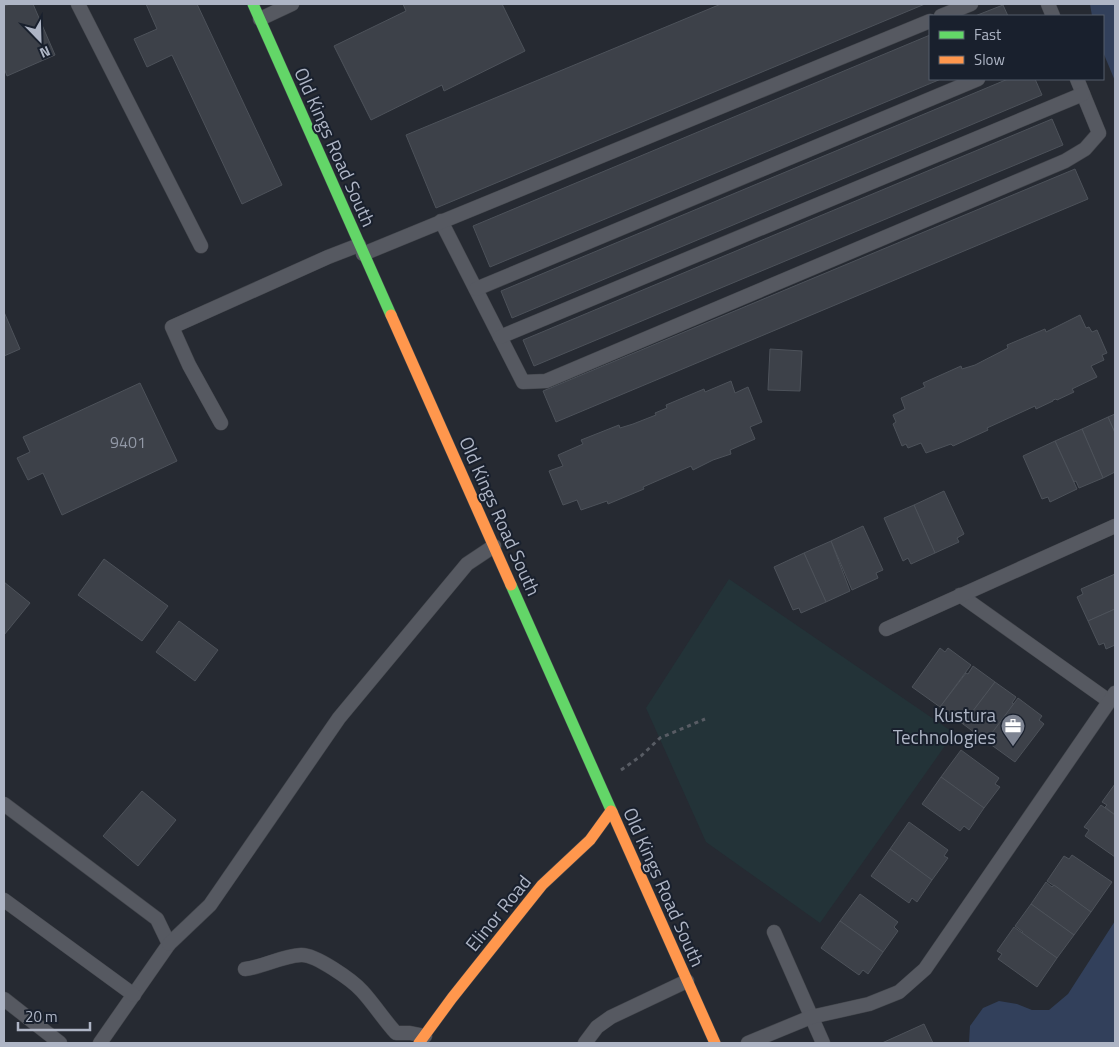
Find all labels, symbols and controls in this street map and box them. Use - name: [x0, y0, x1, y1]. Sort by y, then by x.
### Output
- north arrow: [15, 15, 65, 65]
- legend: [929, 15, 1104, 80]
- text: Fast: [974, 23, 1002, 46]
- text: N: [37, 41, 54, 64]
- text: Slow: [974, 48, 1005, 71]
- street label: Old Kings Road South: [287, 62, 384, 231]
- house number: 9401: [110, 430, 146, 454]
- street label: Old Kings Road South: [452, 431, 549, 600]
- place label: Kustura Technologies: [893, 700, 996, 751]
- office icon: Kustura Technologies: [1000, 713, 1026, 747]
- street label: Old Kings Road South: [616, 802, 713, 971]
- street label: Elinor Road: [458, 868, 538, 957]
- scale bar: [18, 1000, 90, 1032]
- text: 20 m: [25, 1005, 58, 1028]

